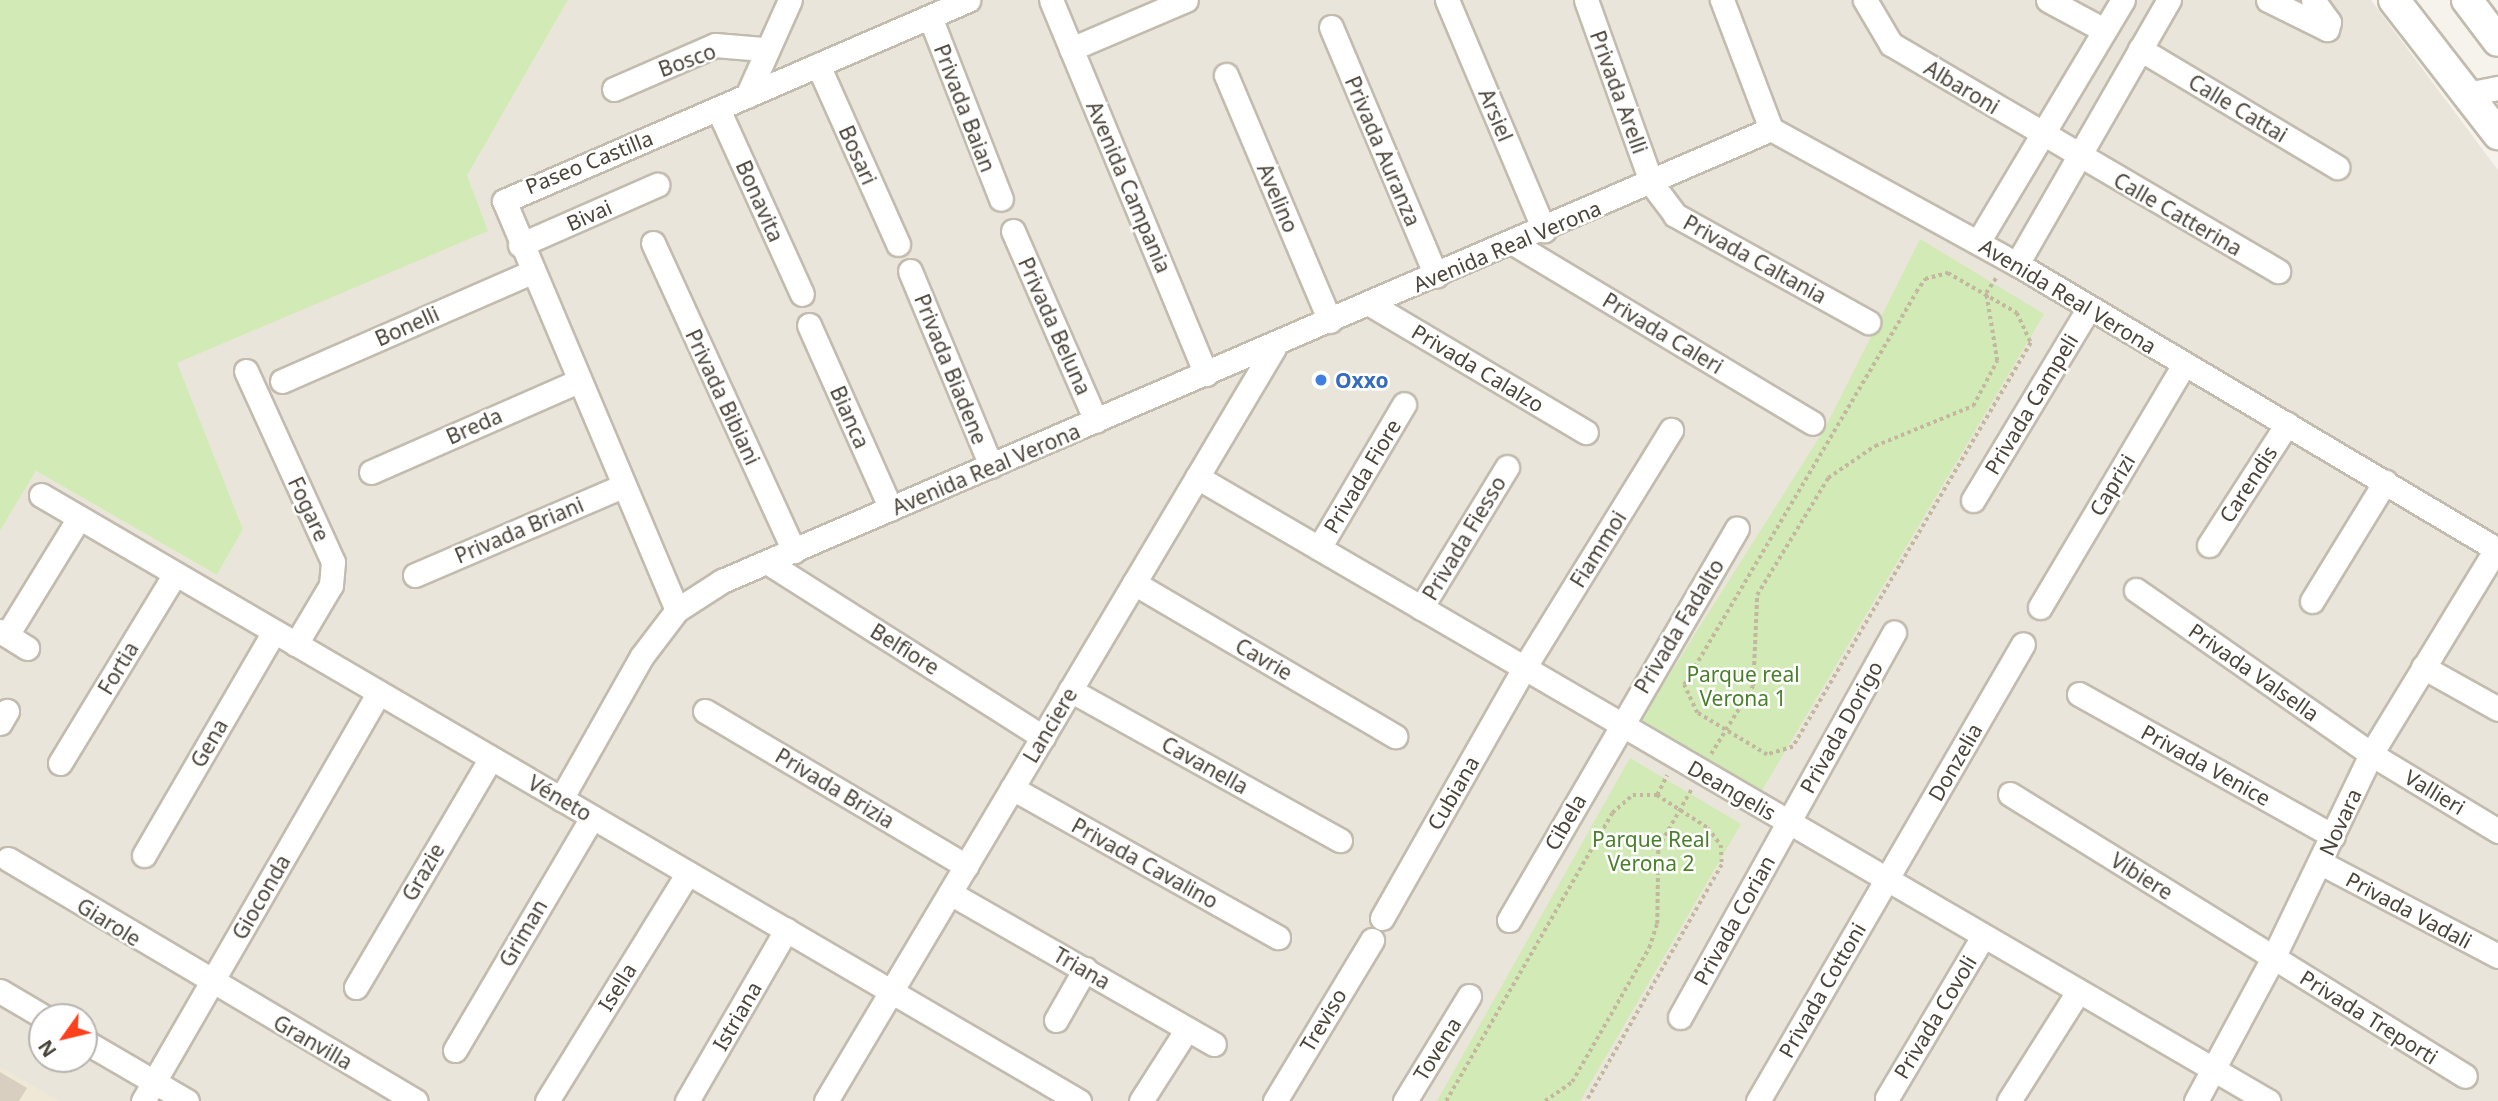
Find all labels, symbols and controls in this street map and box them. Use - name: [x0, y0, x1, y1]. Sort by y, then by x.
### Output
- street label: Privada Arelli: [1585, 27, 1653, 157]
- street label: Bosco: [655, 38, 719, 82]
- street label: Privada Baian: [929, 40, 1001, 176]
- street label: Albaroni: [1920, 55, 2004, 119]
- street label: Calle Cattai: [2184, 69, 2292, 147]
- street label: Privada Auranza: [1340, 72, 1426, 230]
- street label: Arsiel: [1474, 85, 1518, 145]
- street label: Avenida Campania: [1081, 97, 1177, 277]
- street label: Bosari: [834, 121, 882, 189]
- street label: Paseo Castilla: [522, 125, 656, 199]
- street label: Bonavita: [731, 156, 789, 246]
- street label: Avelino: [1252, 160, 1304, 236]
- street label: Calle Catterina: [2109, 167, 2247, 261]
- street label: Bivai: [562, 194, 616, 236]
- street label: Avenida Real Verona: [1409, 195, 1605, 297]
- street label: Privada Caltania: [1679, 209, 1831, 309]
- street label: Avenida Real Verona: [1975, 233, 2161, 359]
- street label: Privada Beluna: [1013, 253, 1097, 399]
- street label: Privada Caleri: [1598, 287, 1728, 379]
- street label: Privada Biadene: [909, 290, 993, 448]
- street label: Bonelli: [371, 301, 443, 351]
- street label: Privada Calalzo: [1407, 319, 1549, 417]
- street label: Privada Bibiani: [681, 325, 765, 469]
- street label: Privada Campeli: [1979, 329, 2083, 479]
- place label: Oxxo: [1335, 367, 1389, 393]
- marker: Oxxo: [1313, 372, 1329, 388]
- street label: Bianca: [825, 382, 875, 452]
- street label: Breda: [442, 403, 506, 449]
- street label: Privada Fiore: [1318, 414, 1406, 538]
- street label: Avenida Real Verona: [888, 418, 1084, 520]
- street label: Carendis: [2214, 441, 2282, 527]
- street label: Caprizi: [2084, 450, 2140, 520]
- street label: Privada Fiesso: [1417, 471, 1511, 605]
- street label: Fogare: [283, 473, 335, 545]
- street label: Privada Briani: [451, 492, 587, 568]
- street label: Fiammoi: [1565, 506, 1631, 592]
- street label: Privada Fadalto: [1629, 554, 1729, 698]
- street label: Belfiore: [866, 618, 944, 680]
- street label: Privada Valsella: [2184, 618, 2324, 726]
- street label: Cavrie: [1231, 633, 1297, 685]
- street label: Fortia: [93, 637, 143, 699]
- street label: Privada Dorigo: [1794, 657, 1888, 797]
- park label: Parque real Verona 1: [1686, 661, 1800, 711]
- street label: Lanciere: [1018, 683, 1082, 767]
- street label: Gena: [185, 714, 233, 772]
- street label: Donzelia: [1923, 719, 1987, 805]
- street label: Privada Venice: [2137, 719, 2275, 811]
- street label: Cavanella: [1157, 731, 1253, 799]
- street label: Privada Brizia: [771, 743, 899, 833]
- street label: Cubiana: [1422, 752, 1484, 834]
- street label: Deangelis: [1683, 755, 1781, 825]
- street label: Vallieri: [2400, 764, 2470, 820]
- street label: Véneto: [524, 770, 596, 826]
- street label: Novara: [2314, 785, 2366, 859]
- street label: Cibela: [1539, 789, 1591, 855]
- street label: Privada Cavalino: [1067, 812, 1223, 914]
- park label: Parque Real Verona 2: [1592, 826, 1710, 876]
- street label: Grazie: [396, 839, 450, 905]
- street label: Vibiere: [2106, 847, 2178, 905]
- street label: Gioconda: [227, 850, 295, 944]
- street label: Privada Corian: [1688, 851, 1780, 989]
- street label: Privada Vadali: [2342, 866, 2476, 954]
- street label: Giarole: [72, 893, 146, 951]
- street label: Griman: [494, 895, 552, 971]
- street label: Privada Cottoni: [1773, 918, 1871, 1062]
- street label: Triana: [1049, 942, 1115, 994]
- street label: Privada Covoli: [1888, 951, 1982, 1083]
- street label: Isella: [593, 958, 641, 1016]
- street label: Privada Treporti: [2296, 965, 2442, 1069]
- street label: Istriana: [707, 977, 767, 1055]
- street label: Treviso: [1294, 984, 1352, 1056]
- north arrow: [28, 1003, 98, 1073]
- street label: Granvilla: [269, 1009, 357, 1075]
- street label: Tovena: [1408, 1013, 1466, 1085]
- text: N: [32, 1035, 62, 1062]

